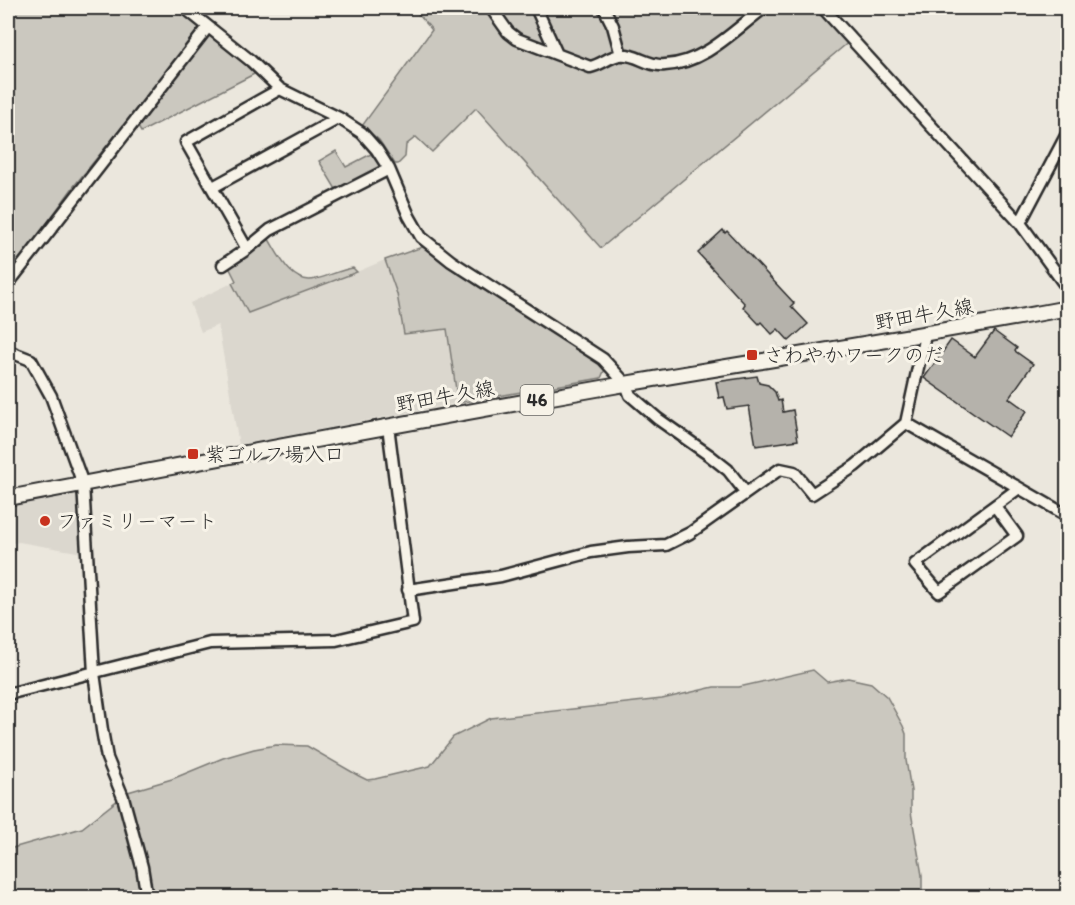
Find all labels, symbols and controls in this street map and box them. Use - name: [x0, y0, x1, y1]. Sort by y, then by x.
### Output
- street label: 野田牛久線: [873, 293, 975, 335]
- place label: さわやかワークのだ: [764, 343, 944, 367]
- marker: さわやかワークのだ: [745, 348, 759, 362]
- street label: 野田牛久線: [394, 375, 496, 417]
- road number: 46: [520, 385, 554, 415]
- place label: 紫ゴルフ場入口: [205, 442, 344, 466]
- marker: 紫ゴルフ場入口: [186, 447, 200, 461]
- place label: ファミリーマート: [57, 509, 217, 533]
- marker: ファミリーマート: [38, 514, 52, 528]

